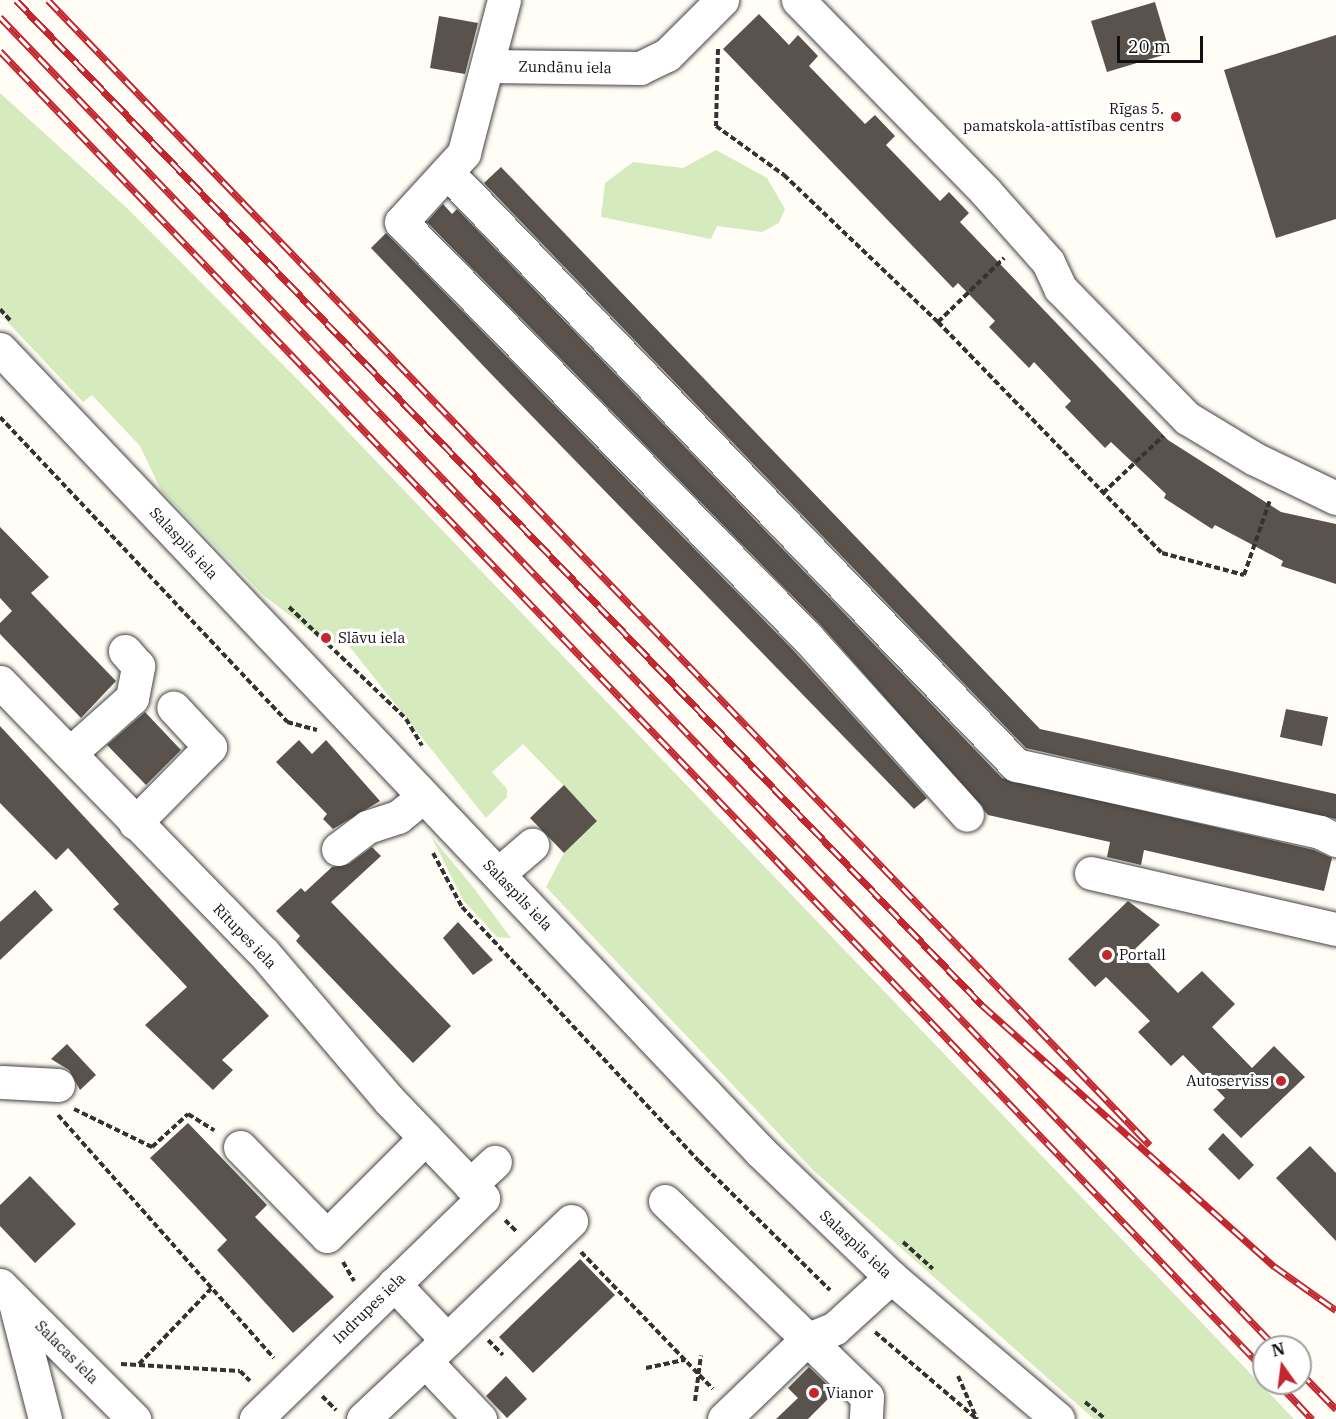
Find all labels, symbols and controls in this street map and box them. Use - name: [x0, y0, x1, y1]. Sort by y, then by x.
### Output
- scale bar: [1120, 24, 1206, 62]
- text: 20 m: [1128, 35, 1171, 58]
- street label: Zundānu iela: [518, 57, 612, 77]
- place label: Rīgas 5. pamatskola-attīstības centrs: [963, 99, 1164, 134]
- marker: Rīgas 5. pamatskola-attīstības centrs: [1169, 110, 1183, 124]
- street label: Salaspils iela: [146, 503, 222, 583]
- place label: Slāvu iela: [338, 629, 406, 647]
- marker: Slāvu iela: [319, 631, 333, 645]
- street label: Salaspils iela: [480, 856, 556, 934]
- street label: Rītupes iela: [210, 900, 280, 972]
- place label: Portall: [1119, 946, 1166, 964]
- marker: Portall: [1100, 948, 1114, 962]
- place label: Autoserviss: [1186, 1072, 1269, 1090]
- marker: Autoserviss: [1274, 1074, 1288, 1088]
- street label: Salaspils iela: [816, 1206, 896, 1282]
- street label: Indrupes iela: [329, 1269, 409, 1347]
- street label: Salacas iela: [32, 1317, 102, 1387]
- north arrow: [1252, 1335, 1312, 1395]
- text: N: [1270, 1338, 1287, 1361]
- place label: Vianor: [826, 1384, 873, 1402]
- marker: Vianor: [807, 1386, 821, 1400]

